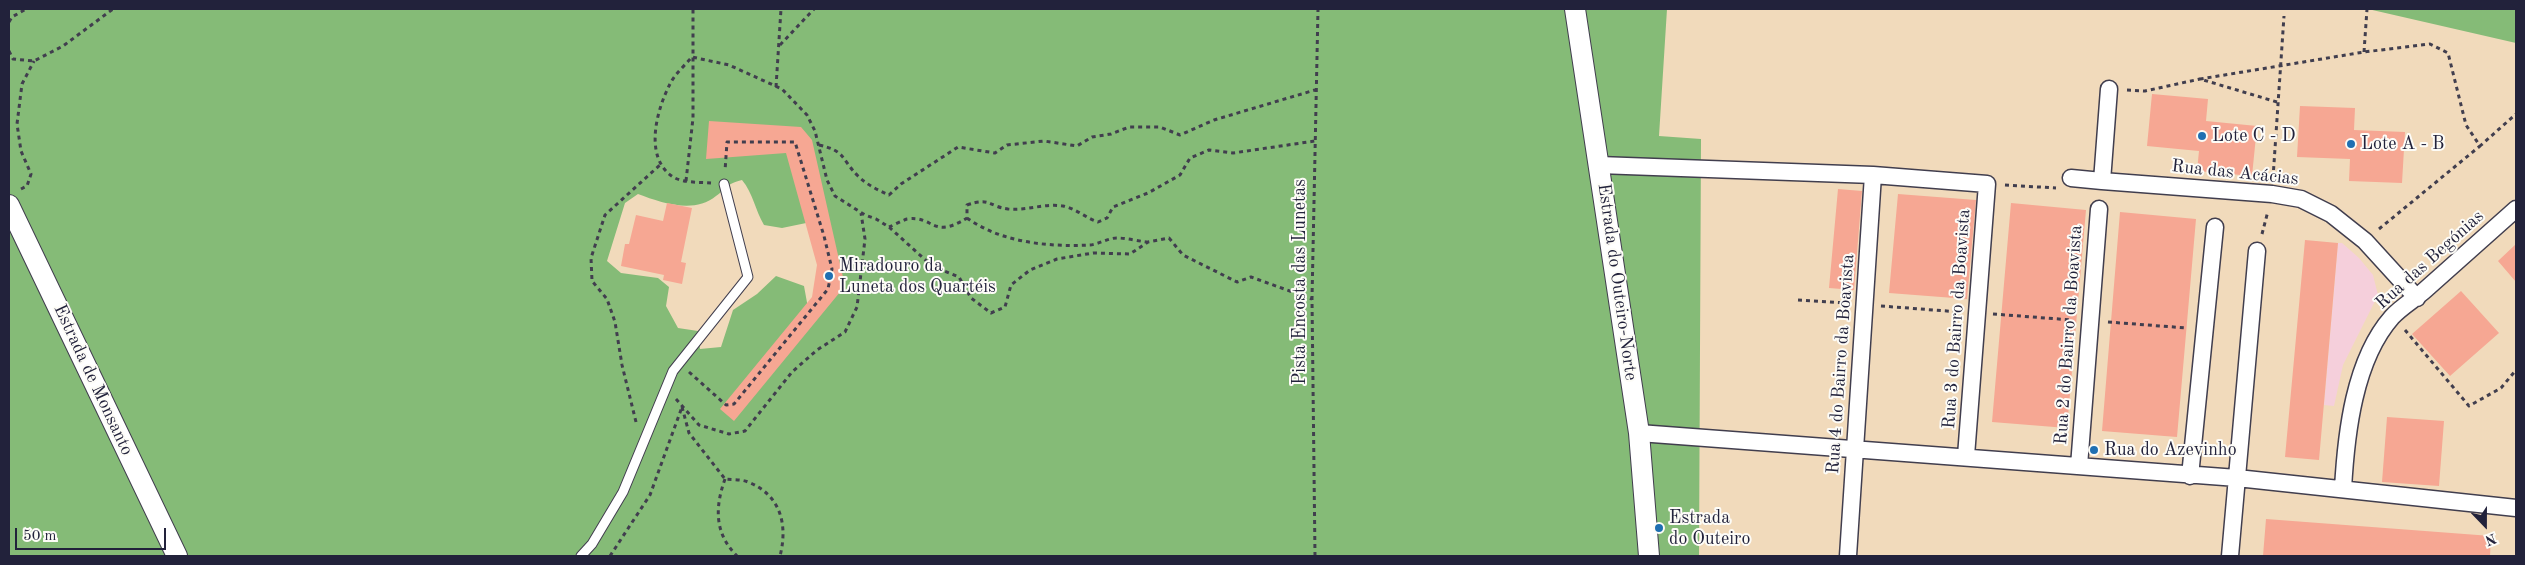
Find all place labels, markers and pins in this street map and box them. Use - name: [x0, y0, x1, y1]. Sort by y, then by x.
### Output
- place label: Lote C - D: [2212, 125, 2295, 147]
- marker: Lote C - D: [2196, 130, 2208, 142]
- place label: Lote A - B: [2361, 133, 2445, 155]
- marker: Lote A - B: [2345, 138, 2357, 150]
- place label: Miradouro da Luneta dos Quartéis: [839, 255, 996, 298]
- marker: Miradouro da Luneta dos Quartéis: [823, 270, 835, 282]
- place label: Rua do Azevinho: [2104, 439, 2237, 461]
- marker: Rua do Azevinho: [2088, 444, 2100, 456]
- place label: Estrada do Outeiro: [1669, 507, 1750, 550]
- marker: Estrada do Outeiro: [1653, 522, 1665, 534]

